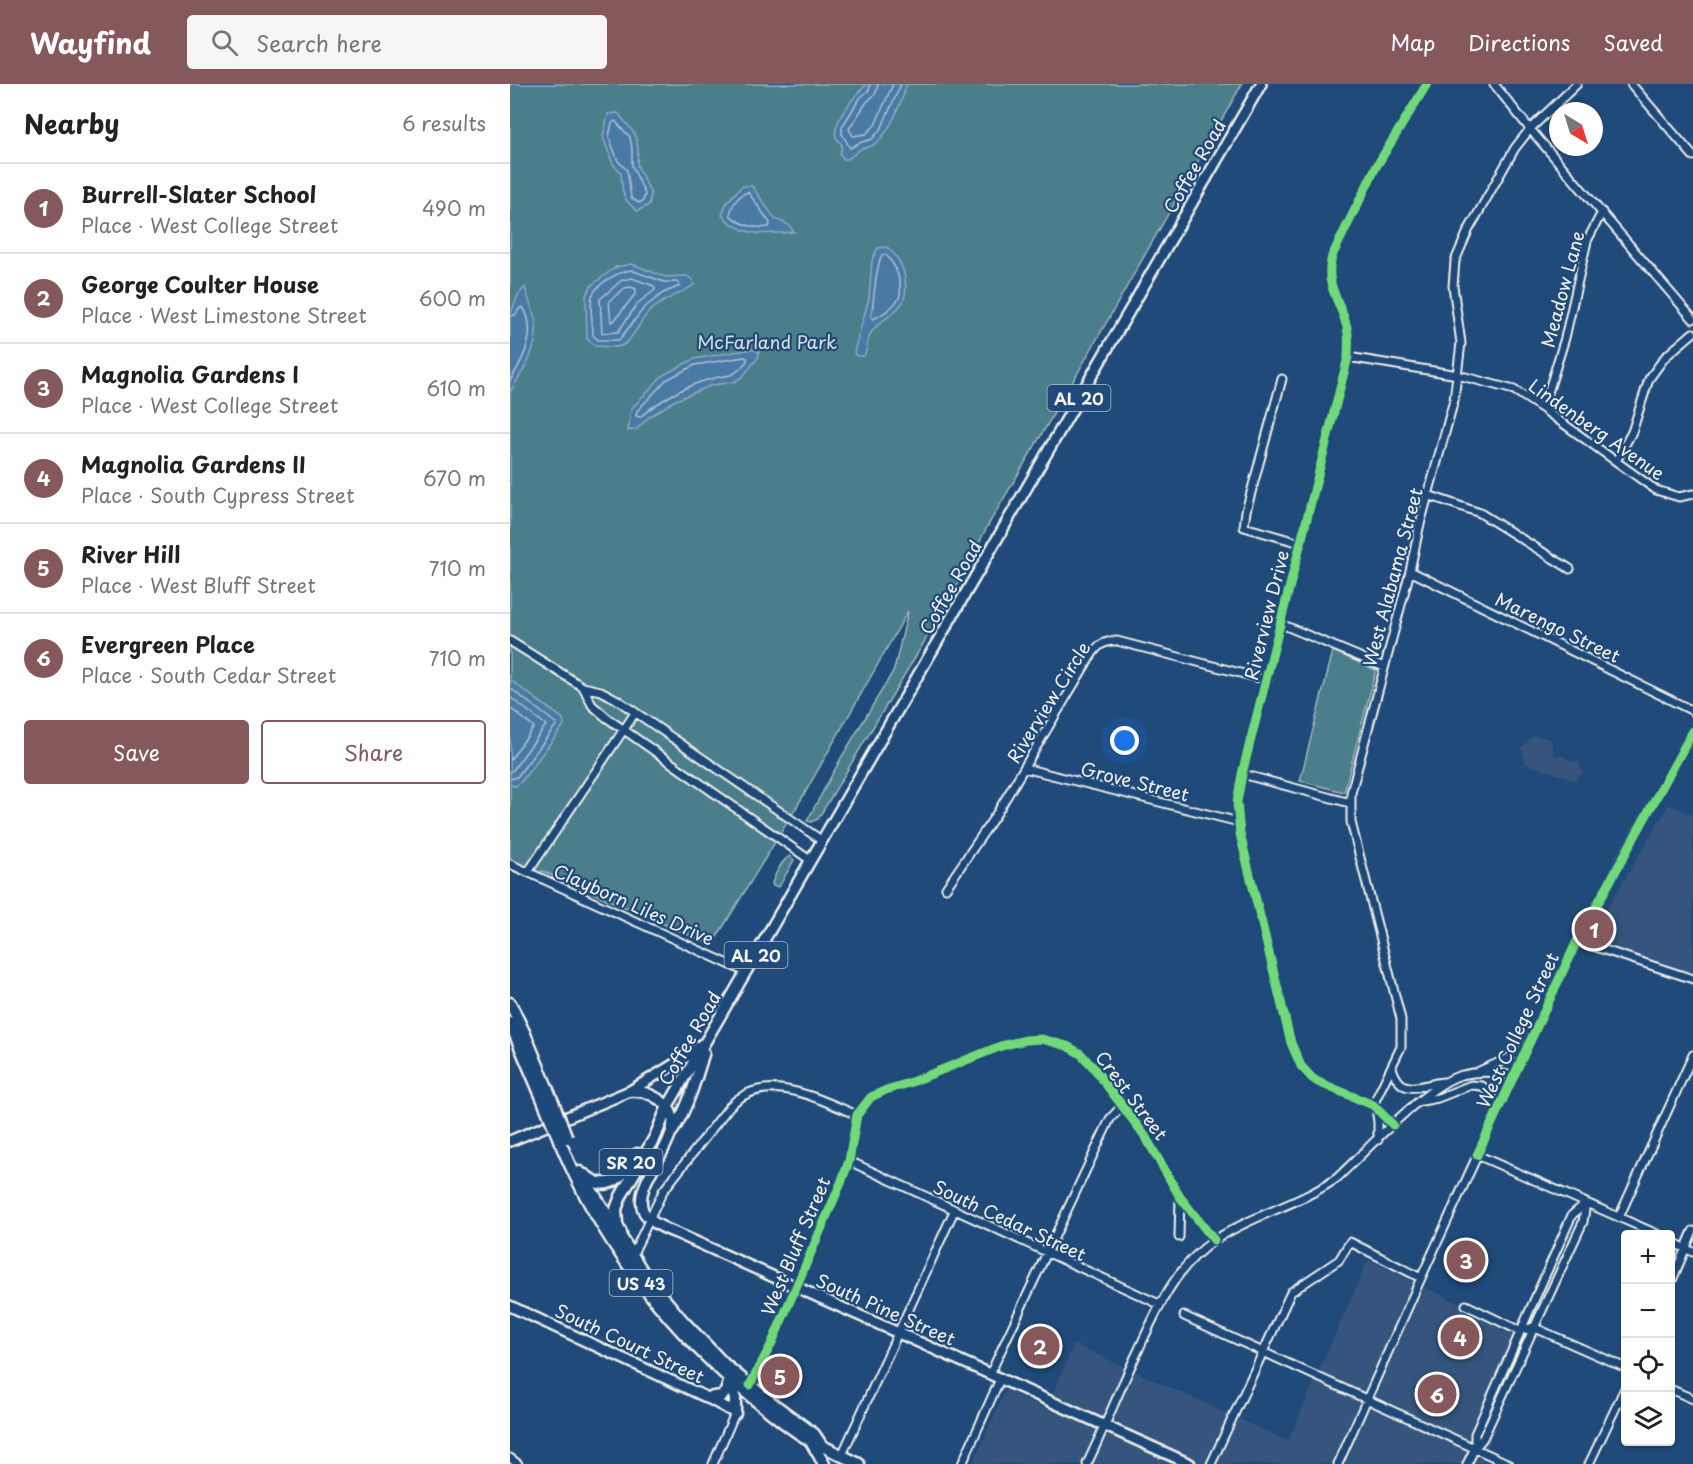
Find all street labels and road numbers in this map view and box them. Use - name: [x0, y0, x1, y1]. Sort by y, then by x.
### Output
- street label: Coffee Road: [1156, 114, 1232, 218]
- street label: Meadow Lane: [1533, 228, 1591, 350]
- street label: Lindenberg Avenue: [1523, 372, 1671, 486]
- road number: AL 20: [1048, 385, 1110, 411]
- street label: West Alabama Street: [1355, 484, 1429, 670]
- street label: Coffee Road: [912, 535, 988, 639]
- street label: Riverview Drive: [1237, 547, 1295, 683]
- street label: Marengo Street: [1491, 585, 1625, 669]
- street label: Riverview Circle: [1000, 636, 1096, 768]
- street label: Grove Street: [1078, 754, 1192, 808]
- street label: Clayborn Liles Drive: [549, 856, 719, 952]
- road number: AL 20: [724, 942, 788, 968]
- street label: West College Street: [1469, 948, 1565, 1112]
- street label: Coffee Road: [651, 986, 727, 1090]
- street label: Crest Street: [1089, 1045, 1175, 1145]
- road number: SR 20: [600, 1149, 662, 1175]
- street label: West Bluff Street: [754, 1172, 836, 1320]
- street label: South Cedar Street: [929, 1173, 1091, 1267]
- street label: South Pine Street: [812, 1266, 960, 1352]
- road number: US 43: [610, 1270, 672, 1296]
- street label: South Court Street: [551, 1297, 709, 1389]

